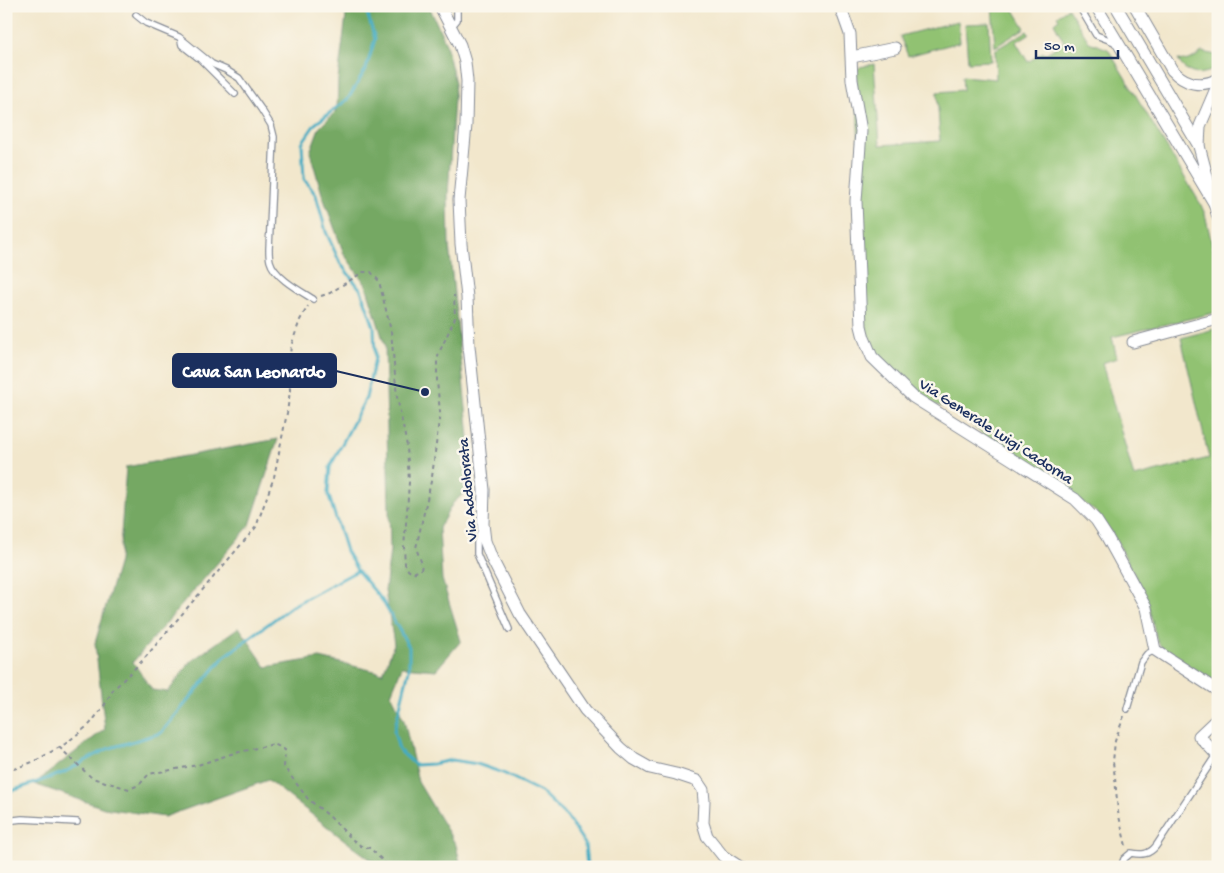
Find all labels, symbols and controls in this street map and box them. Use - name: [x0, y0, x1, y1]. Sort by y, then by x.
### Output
- scale bar: [1036, 28, 1119, 60]
- text: 50 m: [1044, 38, 1075, 56]
- callout: Cava San Leonardo: [173, 354, 336, 387]
- text: Cava San Leonardo: [181, 363, 326, 384]
- street label: Via Generale Luigi Cadorna: [914, 375, 1077, 491]
- street label: Via Addolorata: [455, 436, 484, 543]

